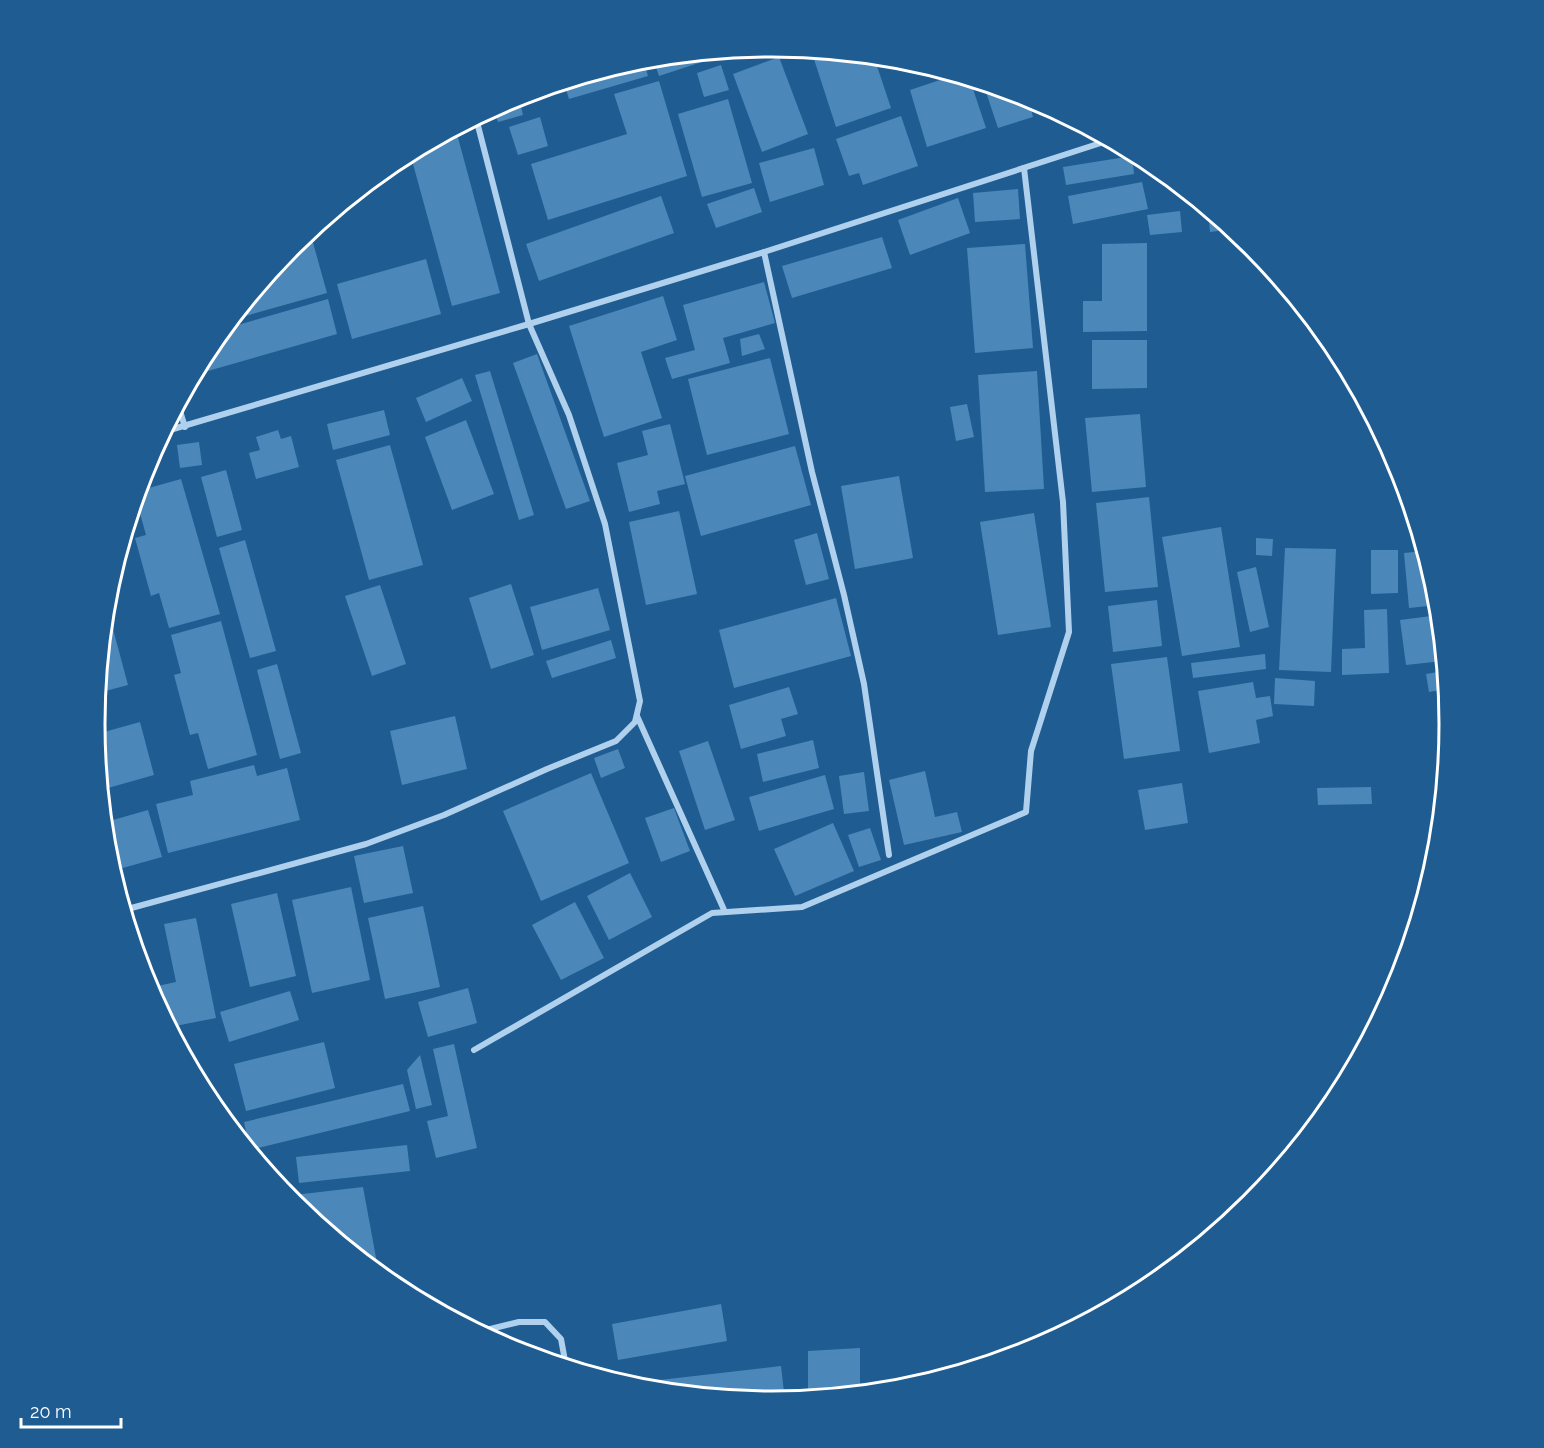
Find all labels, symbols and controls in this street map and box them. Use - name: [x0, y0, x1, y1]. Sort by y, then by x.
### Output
- scale bar: [21, 1391, 122, 1429]
- text: 20 m: [30, 1401, 72, 1422]

